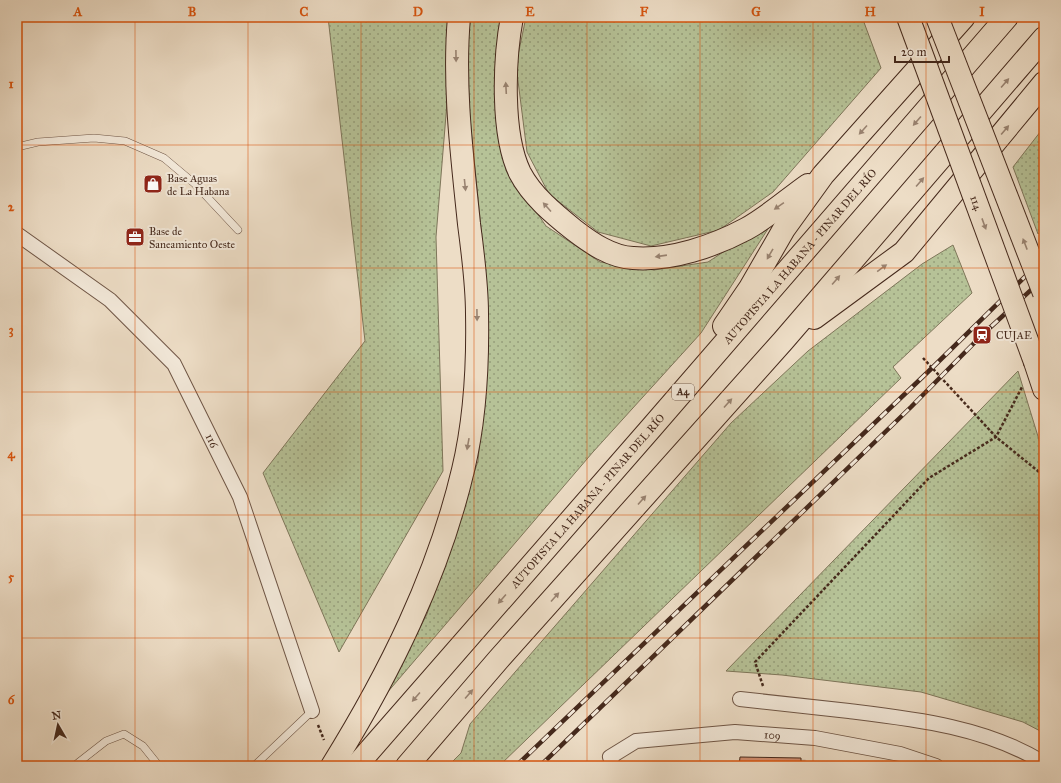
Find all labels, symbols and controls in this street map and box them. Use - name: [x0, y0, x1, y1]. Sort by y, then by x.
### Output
- text: A: [73, 4, 83, 20]
- text: B: [188, 4, 197, 20]
- text: C: [300, 4, 309, 20]
- text: D: [413, 4, 423, 20]
- text: E: [525, 4, 535, 20]
- text: F: [640, 4, 649, 20]
- text: G: [751, 4, 761, 20]
- text: H: [864, 4, 876, 20]
- text: I: [979, 4, 985, 20]
- scale bar: [895, 38, 949, 64]
- text: 20 m: [901, 45, 927, 59]
- one-way arrow: [453, 50, 459, 63]
- text: 1: [8, 76, 14, 92]
- one-way arrow: [1001, 78, 1010, 88]
- one-way arrow: [503, 82, 510, 94]
- one-way arrow: [913, 115, 922, 126]
- one-way arrow: [859, 124, 868, 135]
- one-way arrow: [1000, 125, 1009, 135]
- street label: AUTOPISTA LA HABANA - PINAR DEL RÍO: [720, 166, 879, 347]
- place label: Base Aguas de La Habana: [167, 172, 230, 198]
- shop icon: Base Aguas de La Habana: [142, 173, 164, 195]
- one-way arrow: [916, 176, 925, 187]
- one-way arrow: [462, 179, 468, 192]
- street label: 114: [968, 194, 985, 213]
- text: 2: [8, 199, 15, 215]
- one-way arrow: [774, 202, 784, 210]
- one-way arrow: [543, 203, 552, 212]
- one-way arrow: [981, 219, 987, 231]
- place label: Base de Saneamiento Oeste: [149, 225, 236, 251]
- office icon: Base de Saneamiento Oeste: [124, 226, 146, 248]
- one-way arrow: [1021, 237, 1027, 249]
- one-way arrow: [766, 248, 773, 260]
- one-way arrow: [655, 253, 667, 260]
- one-way arrow: [876, 264, 887, 273]
- one-way arrow: [831, 275, 840, 285]
- one-way arrow: [474, 309, 480, 322]
- text: 3: [8, 322, 14, 338]
- station icon: CUJAE: [971, 324, 993, 346]
- place label: CUJAE: [996, 329, 1032, 343]
- road number: A4: [672, 384, 694, 400]
- one-way arrow: [724, 397, 733, 408]
- street label: AUTOPISTA LA HABANA - PINAR DEL RÍO: [507, 411, 667, 591]
- street label: 116: [203, 431, 221, 450]
- one-way arrow: [465, 438, 471, 451]
- text: 4: [7, 446, 15, 462]
- one-way arrow: [637, 494, 646, 505]
- text: 5: [8, 569, 15, 585]
- one-way arrow: [551, 591, 560, 602]
- one-way arrow: [497, 594, 506, 604]
- one-way arrow: [465, 689, 474, 700]
- text: 6: [8, 692, 16, 708]
- one-way arrow: [411, 692, 420, 702]
- north arrow: [38, 705, 78, 745]
- text: N: [51, 708, 63, 723]
- street label: 109: [764, 728, 781, 742]

